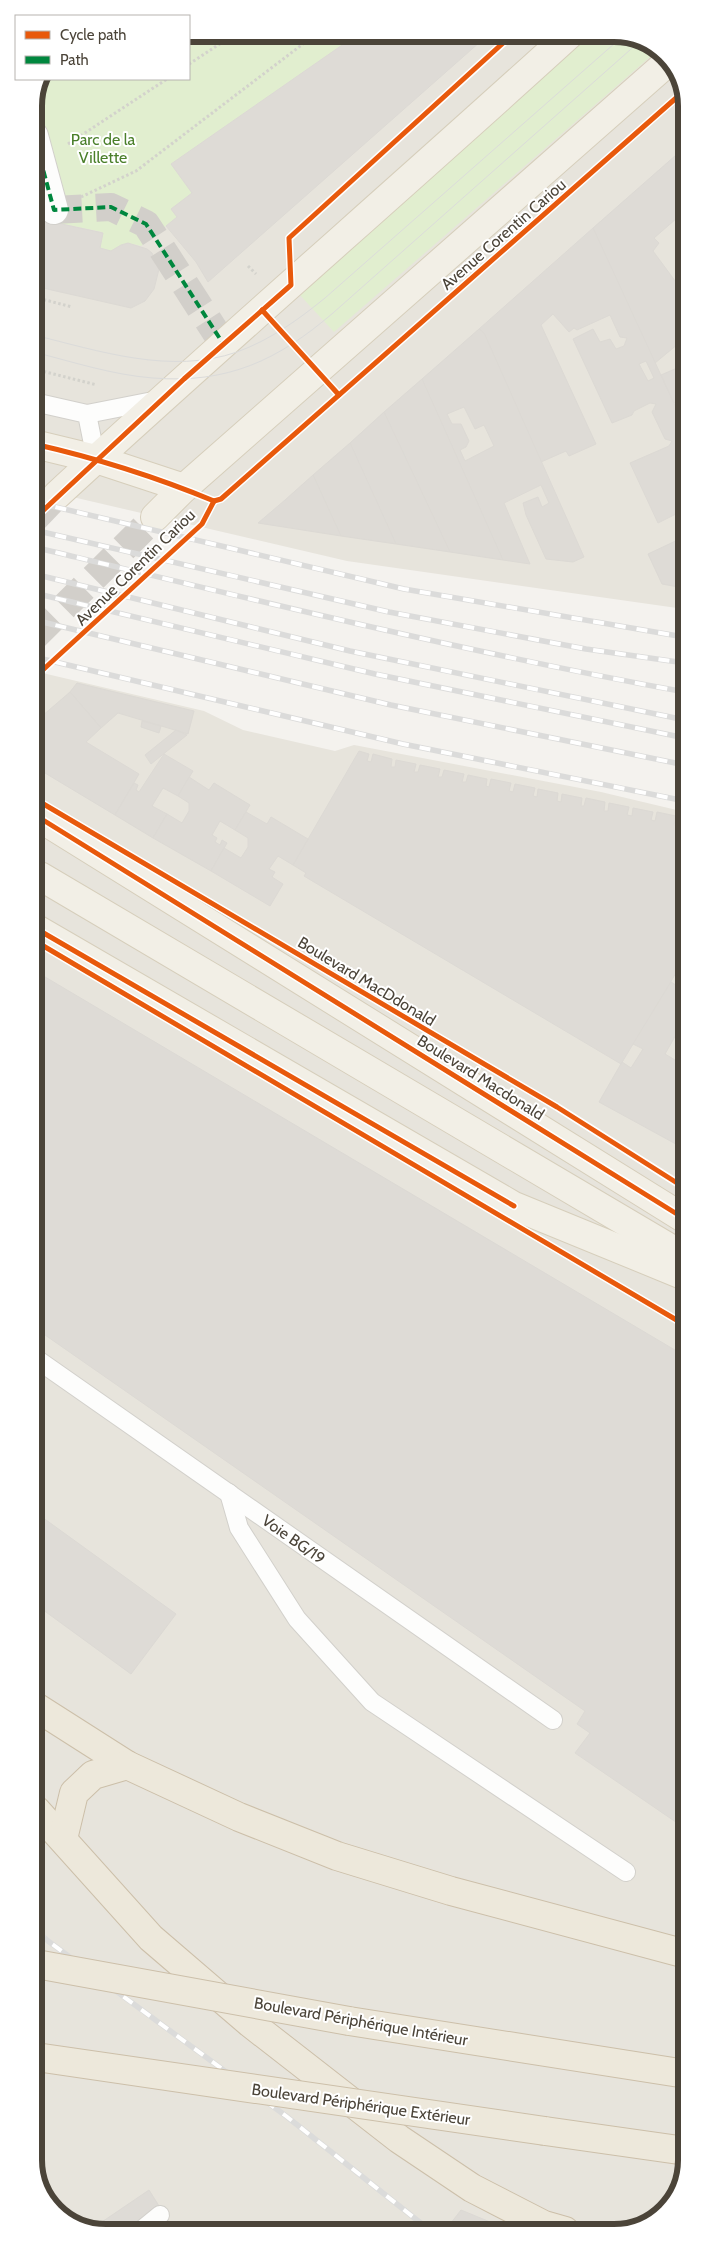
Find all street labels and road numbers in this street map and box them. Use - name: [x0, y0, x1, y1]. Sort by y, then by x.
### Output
- street label: Avenue Corentin Cariou: [437, 175, 570, 294]
- street label: Avenue Corentin Cariou: [72, 505, 199, 629]
- street label: Boulevard MacDdonald: [294, 933, 439, 1030]
- street label: Boulevard Macdonald: [414, 1031, 548, 1124]
- street label: Voie BG/19: [259, 1511, 329, 1568]
- street label: Boulevard Périphérique Intérieur: [253, 1993, 470, 2050]
- street label: Boulevard Périphérique Extérieur: [251, 2080, 472, 2129]

